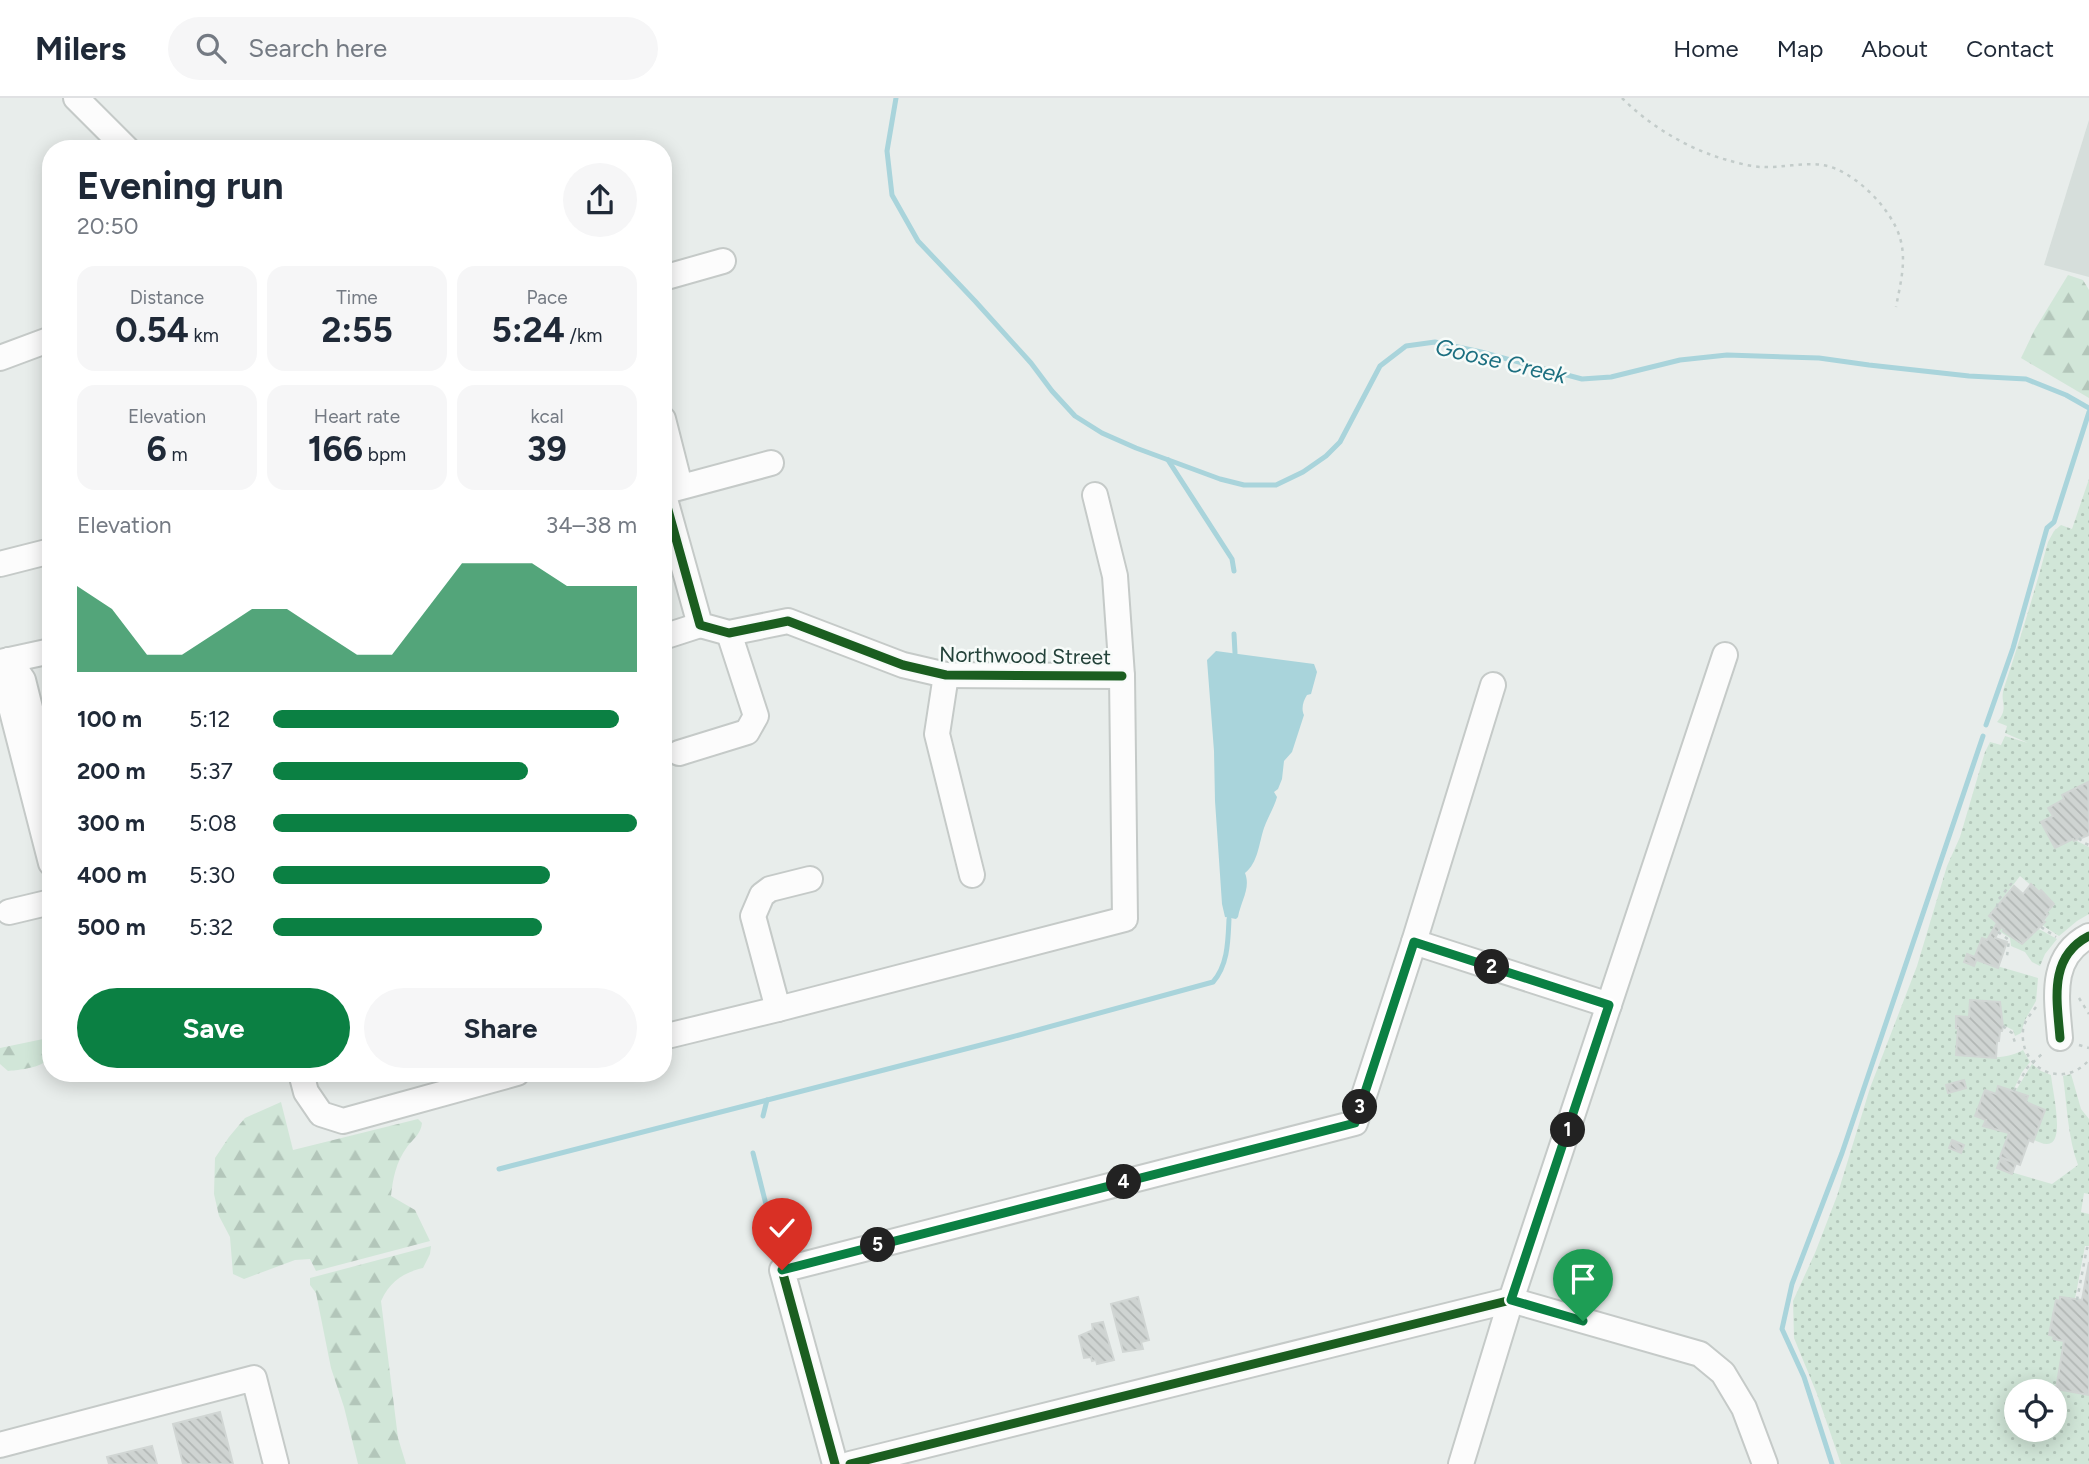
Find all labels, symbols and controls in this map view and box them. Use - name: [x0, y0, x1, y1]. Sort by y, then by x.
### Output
- search box: [168, 17, 658, 80]
- text: Milers: [35, 29, 126, 68]
- icon: search: [192, 29, 230, 67]
- text: Search here: [248, 32, 387, 64]
- text: Home: [1673, 34, 1739, 63]
- text: Map: [1777, 34, 1823, 63]
- text: About: [1861, 34, 1928, 63]
- text: Contact: [1966, 34, 2054, 63]
- text: Evening run: [77, 163, 284, 209]
- button: share: [563, 163, 637, 237]
- text: 20:50: [77, 212, 138, 240]
- text: Distance: [130, 286, 204, 309]
- text: Time: [336, 286, 378, 309]
- text: Pace: [526, 286, 568, 309]
- text: 0.54: [115, 309, 189, 351]
- text: 2:55: [321, 309, 393, 351]
- text: 5:24: [492, 309, 565, 351]
- text: km: [189, 324, 219, 347]
- text: /km: [565, 324, 602, 347]
- water label: Goose Creek: [1433, 332, 1570, 390]
- text: Elevation: [128, 405, 206, 428]
- text: Heart rate: [314, 405, 400, 428]
- text: kcal: [530, 405, 564, 428]
- text: 6: [146, 428, 167, 470]
- text: 166: [308, 428, 363, 470]
- text: 39: [527, 428, 567, 470]
- text: m: [167, 443, 188, 466]
- text: bpm: [363, 443, 406, 466]
- text: Elevation: [77, 511, 172, 539]
- text: 34–38 m: [546, 511, 637, 539]
- street label: Northwood Street: [939, 642, 1111, 669]
- text: 100 m: [77, 705, 142, 733]
- text: 5:12: [189, 705, 230, 733]
- text: 200 m: [77, 757, 146, 785]
- text: 5:37: [189, 757, 233, 785]
- text: 300 m: [77, 809, 145, 837]
- text: 5:08: [189, 809, 237, 837]
- text: 400 m: [77, 861, 147, 889]
- text: 5:30: [189, 861, 235, 889]
- text: 500 m: [77, 913, 146, 941]
- text: 5:32: [189, 913, 233, 941]
- pin: 2: [1474, 950, 1510, 984]
- text: 2: [1486, 955, 1497, 978]
- button: Save: [77, 988, 350, 1068]
- button: Share: [364, 988, 637, 1068]
- pin: 3: [1342, 1090, 1378, 1124]
- text: 3: [1354, 1095, 1365, 1118]
- pin: 1: [1550, 1112, 1586, 1148]
- text: 1: [1563, 1118, 1572, 1141]
- pin: 4: [1106, 1164, 1142, 1200]
- text: 4: [1117, 1170, 1130, 1193]
- pin: [752, 1198, 812, 1270]
- icon: check: [763, 1209, 801, 1247]
- pin: 5: [860, 1228, 896, 1262]
- text: 5: [872, 1233, 883, 1256]
- pin: [1553, 1249, 1613, 1321]
- icon: arrive: [1564, 1260, 1602, 1298]
- map controls: [2004, 1379, 2067, 1442]
- button: locate: [2004, 1379, 2067, 1442]

